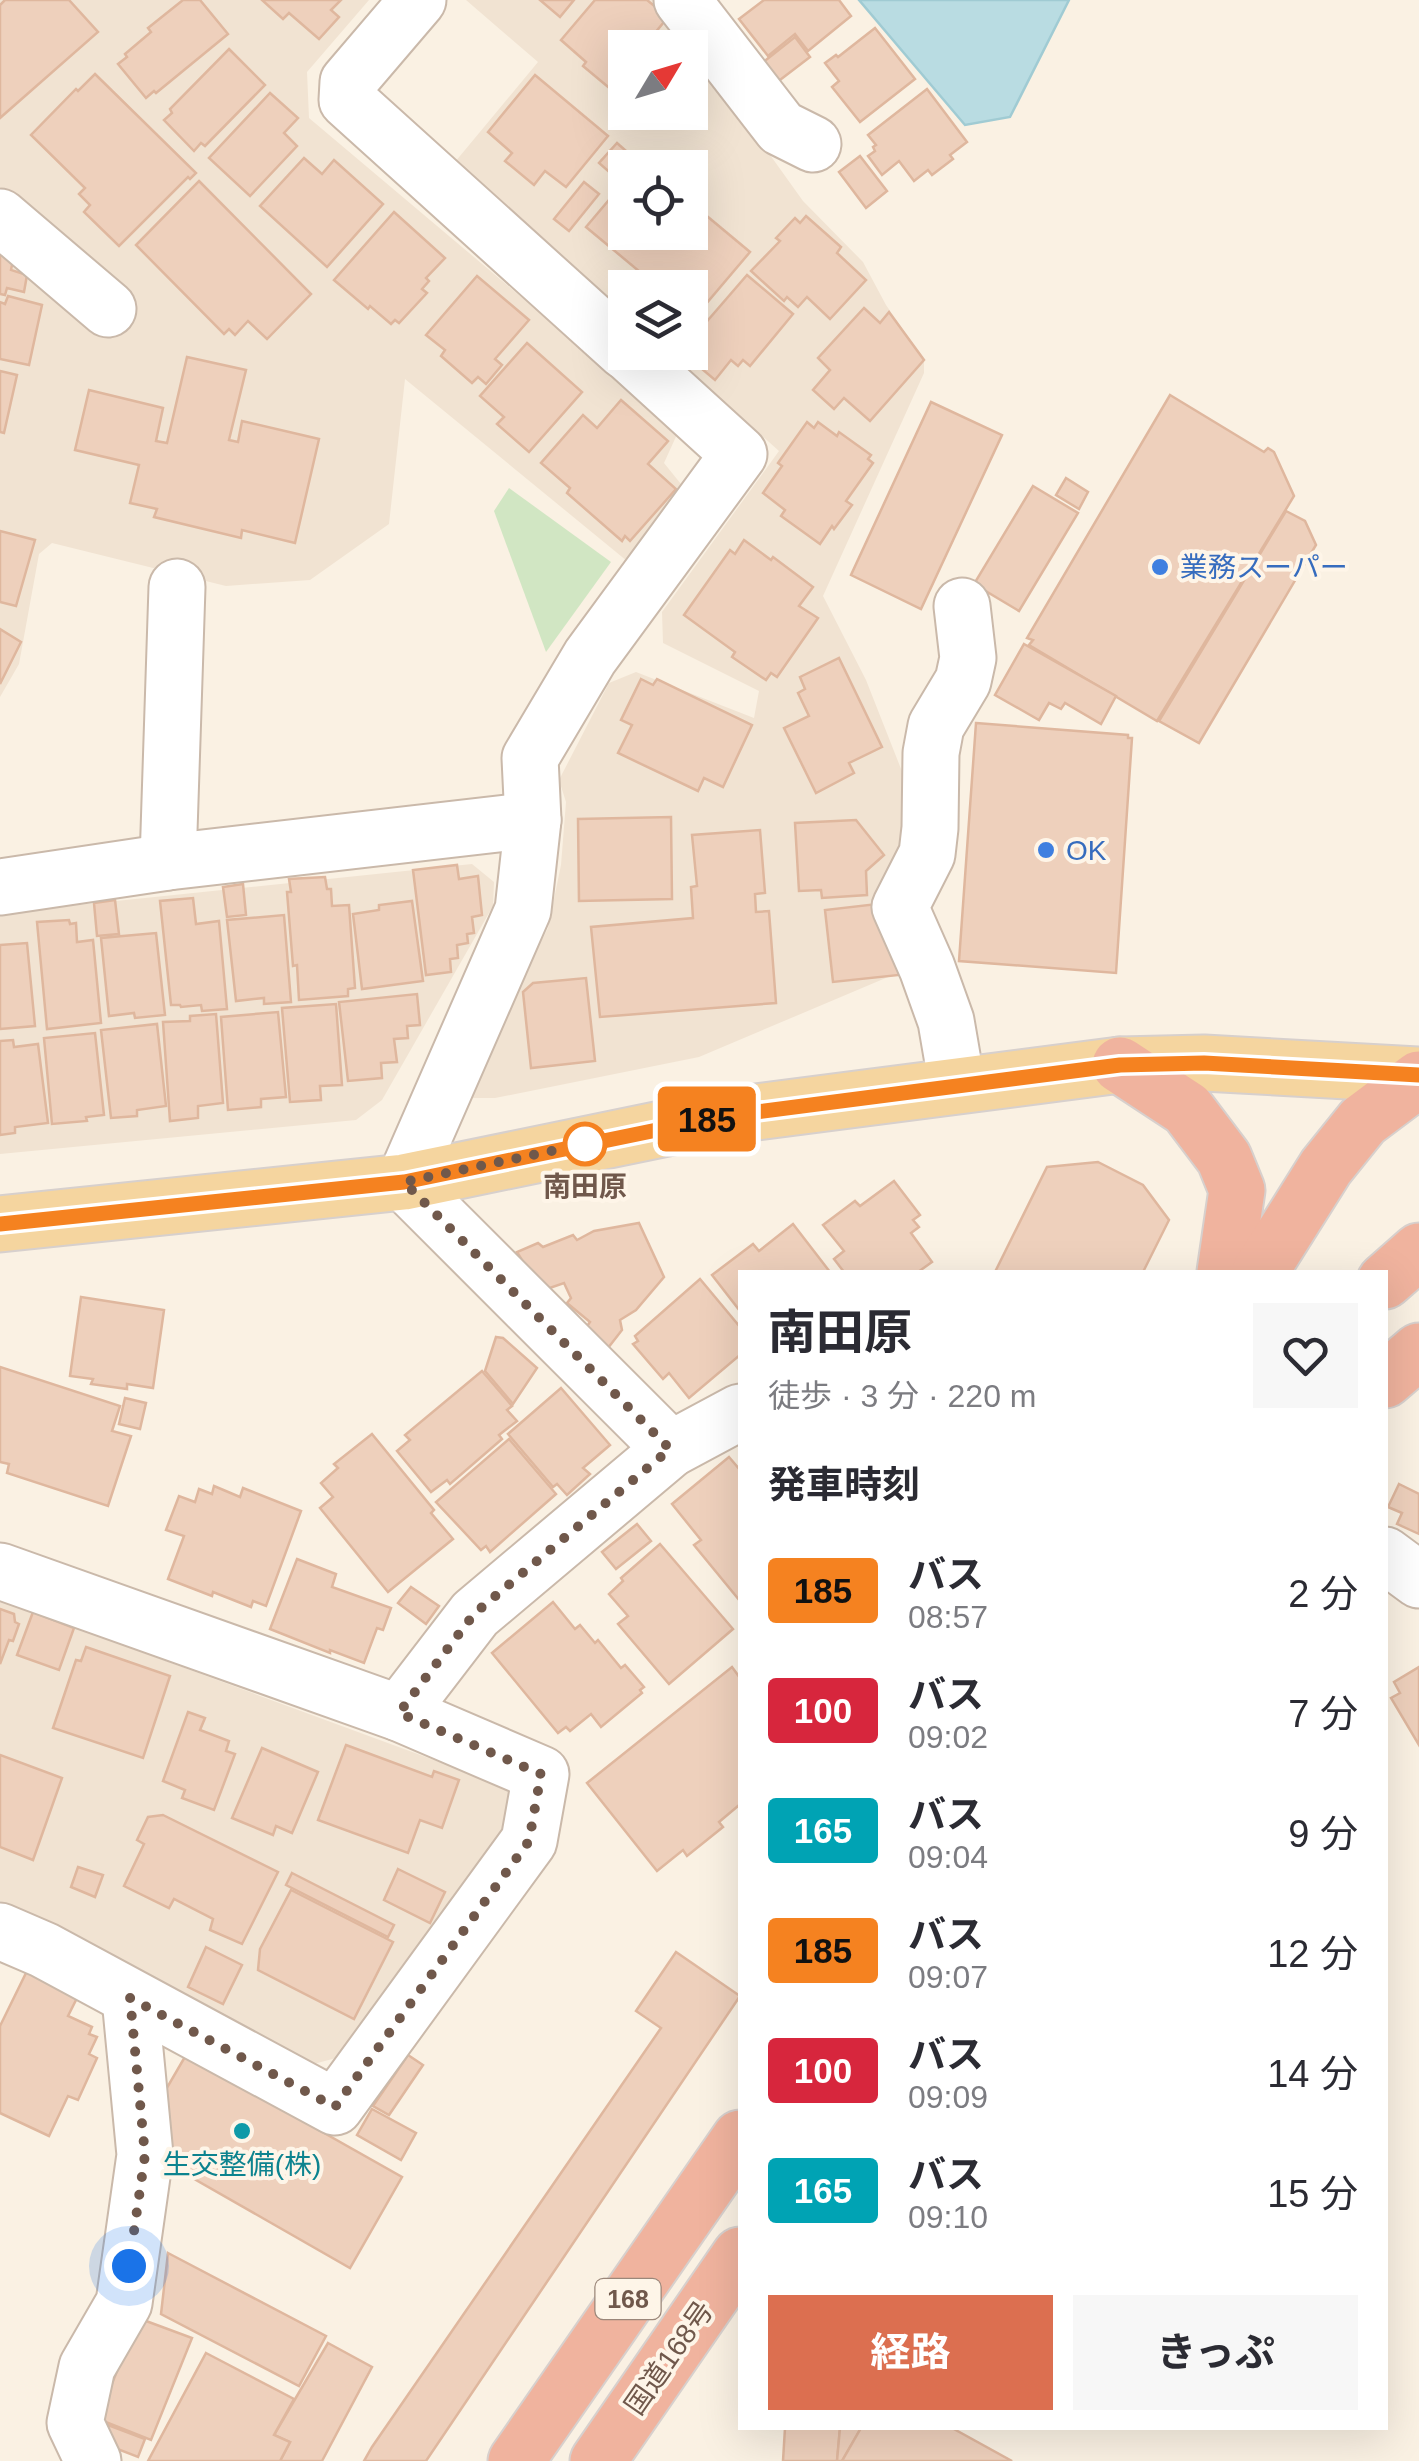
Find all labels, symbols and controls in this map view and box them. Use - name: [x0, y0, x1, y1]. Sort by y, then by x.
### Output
- north arrow: [608, 30, 708, 130]
- map controls: [608, 30, 708, 370]
- button: locate: [608, 150, 708, 250]
- button: layers: [608, 270, 708, 370]
- place label: 業務スーパー: [1180, 552, 1348, 583]
- marker: 業務スーパー: [1149, 556, 1171, 578]
- place label: OK: [1066, 835, 1107, 866]
- marker: OK: [1035, 839, 1057, 861]
- line badge: 185: [650, 1086, 764, 1152]
- text: 185: [678, 1100, 736, 1139]
- marker: 南田原: [564, 1123, 606, 1165]
- place label: 南田原: [543, 1171, 627, 1202]
- button: heart: [1253, 1303, 1358, 1408]
- text: 南田原: [768, 1306, 912, 1359]
- text: 徒歩 · 3 分 · 220 m: [768, 1378, 1037, 1414]
- text: 発車時刻: [768, 1464, 920, 1506]
- text: バス: [908, 1554, 984, 1596]
- text: 185: [794, 1571, 852, 1610]
- text: 2 分: [1288, 1573, 1358, 1615]
- text: 08:57: [908, 1599, 988, 1635]
- text: バス: [908, 1674, 984, 1716]
- text: 100: [794, 1691, 852, 1730]
- text: 7 分: [1288, 1693, 1358, 1735]
- text: 09:02: [908, 1719, 988, 1755]
- text: バス: [908, 1794, 984, 1836]
- text: 165: [794, 1811, 852, 1850]
- text: 9 分: [1288, 1813, 1358, 1855]
- text: 09:04: [908, 1839, 988, 1875]
- text: バス: [908, 1914, 984, 1956]
- text: 185: [794, 1931, 852, 1970]
- text: 12 分: [1267, 1933, 1358, 1975]
- text: 09:07: [908, 1959, 988, 1995]
- text: バス: [908, 2034, 984, 2076]
- text: 100: [794, 2051, 852, 2090]
- text: 14 分: [1267, 2053, 1358, 2095]
- text: 09:09: [908, 2079, 988, 2115]
- marker: 生交整備(株): [231, 2120, 253, 2142]
- place label: 生交整備(株): [163, 2149, 321, 2180]
- text: バス: [908, 2154, 984, 2196]
- text: 165: [794, 2171, 852, 2210]
- text: 15 分: [1267, 2173, 1358, 2215]
- text: 09:10: [908, 2199, 988, 2235]
- your location: [104, 2241, 154, 2291]
- road number: 168: [596, 2279, 660, 2319]
- button: 経路: [768, 2295, 1053, 2410]
- button: きっぷ: [1073, 2295, 1358, 2410]
- street label: 国道168号: [619, 2296, 719, 2420]

